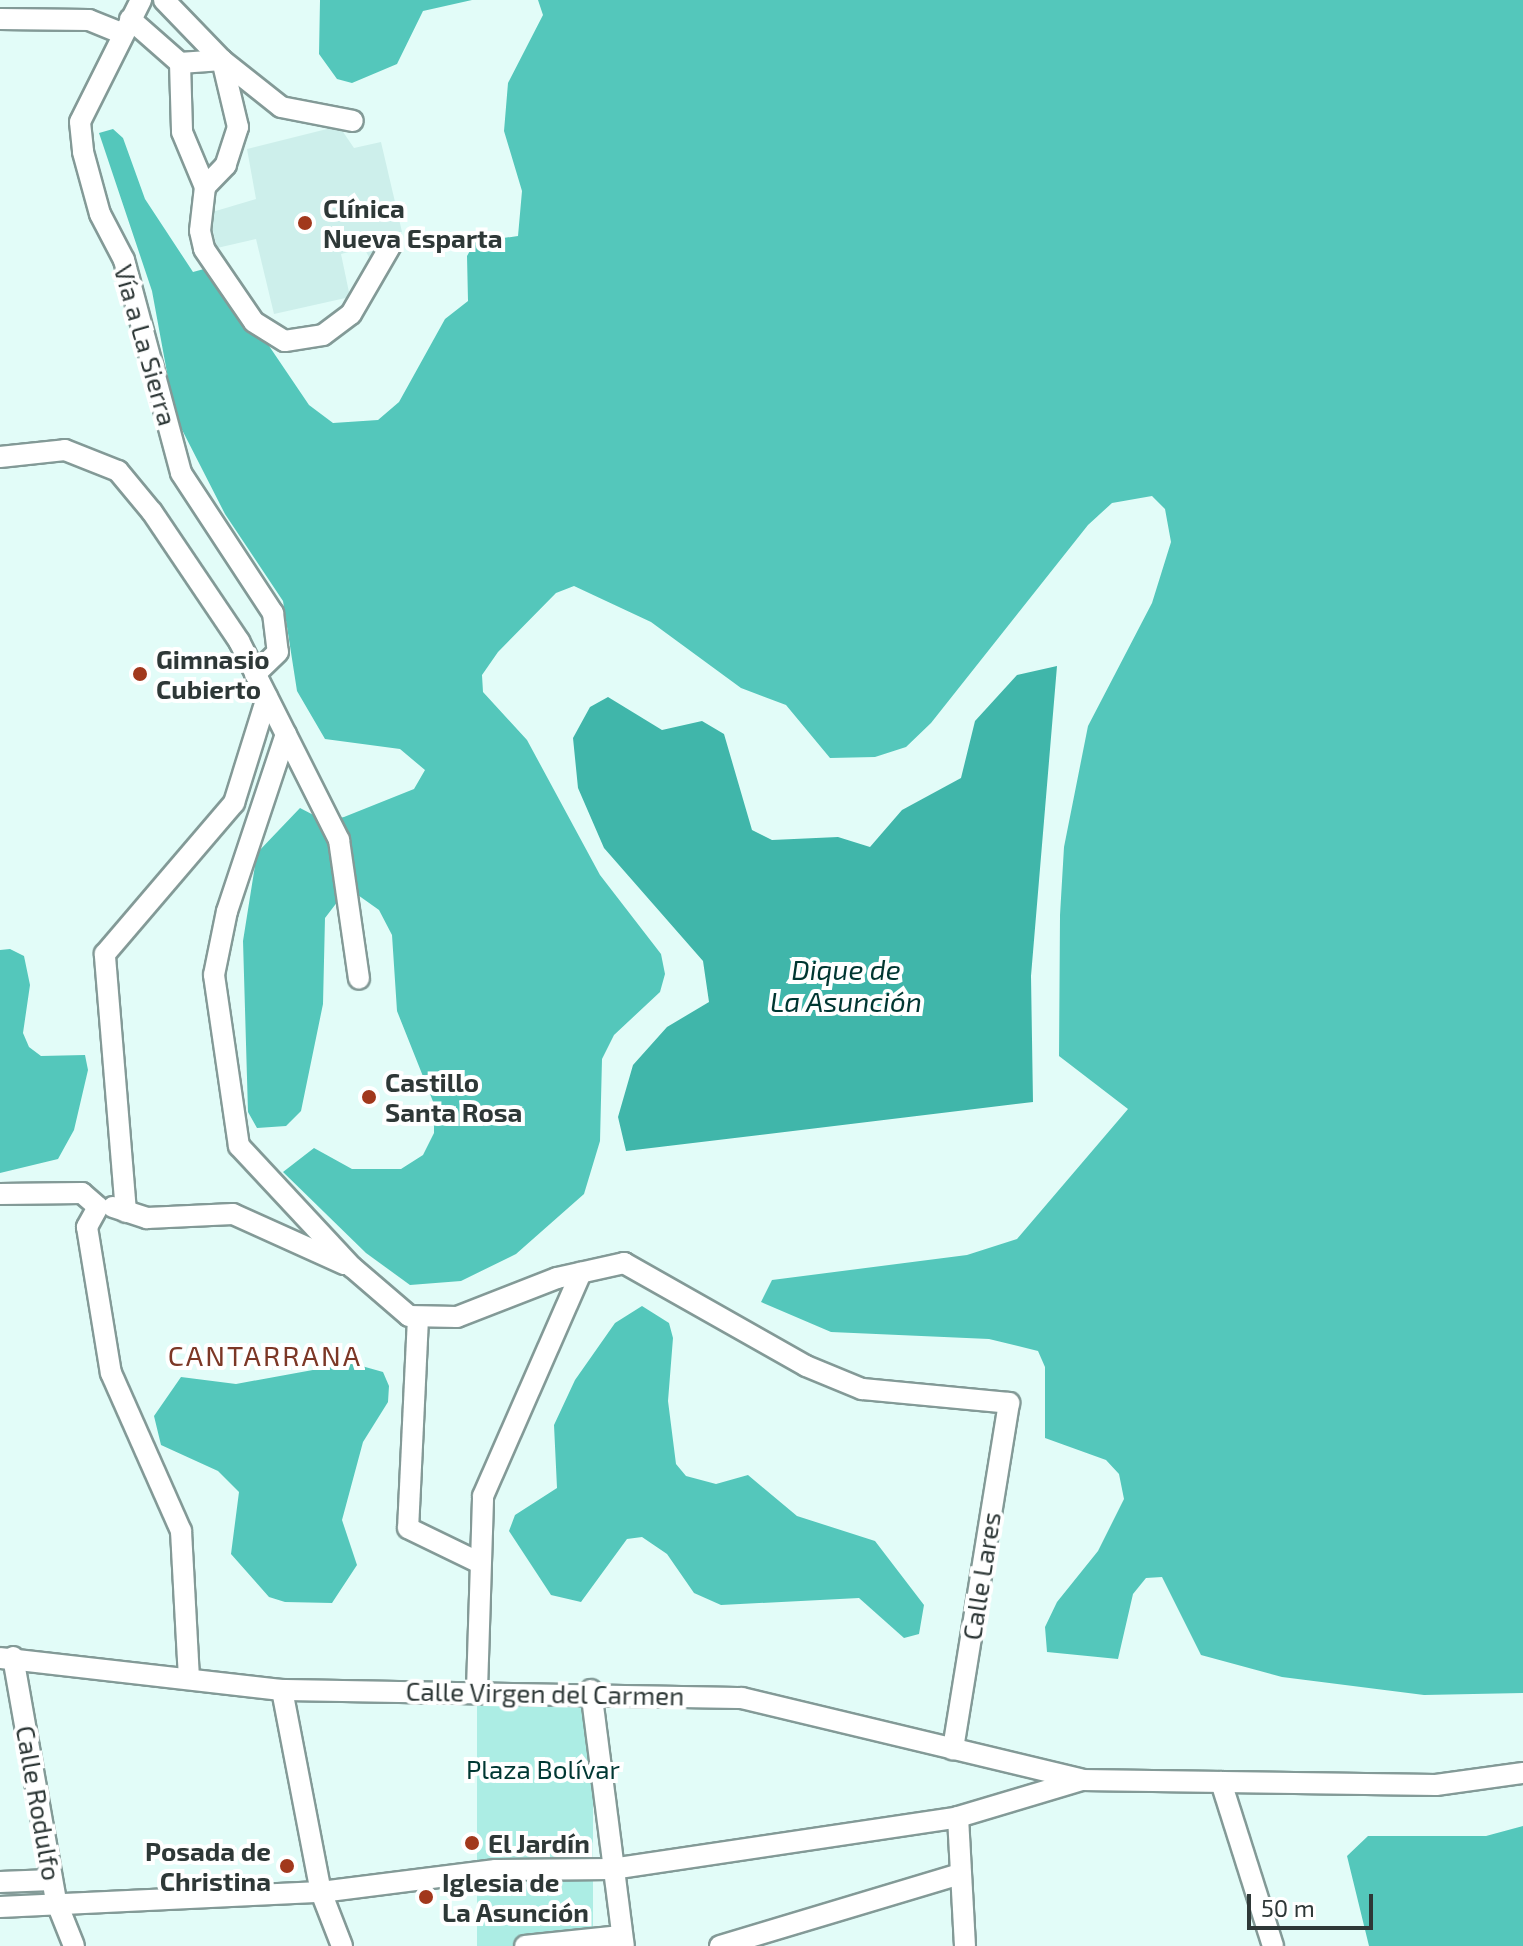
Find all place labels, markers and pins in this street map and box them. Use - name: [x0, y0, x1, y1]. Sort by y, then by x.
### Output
- place label: Clínica Nueva Esparta: [323, 192, 503, 254]
- marker: Clínica Nueva Esparta: [294, 212, 316, 234]
- place label: Gimnasio Cubierto: [156, 643, 270, 704]
- marker: Gimnasio Cubierto: [131, 665, 149, 683]
- place label: Castillo Santa Rosa: [385, 1066, 522, 1128]
- marker: Castillo Santa Rosa: [360, 1088, 378, 1106]
- place label: El Jardín: [488, 1827, 591, 1859]
- marker: El Jardín: [463, 1834, 481, 1852]
- place label: Posada de Christina: [145, 1835, 271, 1896]
- marker: Posada de Christina: [278, 1857, 296, 1875]
- place label: Iglesia de La Asunción: [442, 1866, 590, 1928]
- marker: Iglesia de La Asunción: [417, 1888, 435, 1906]

